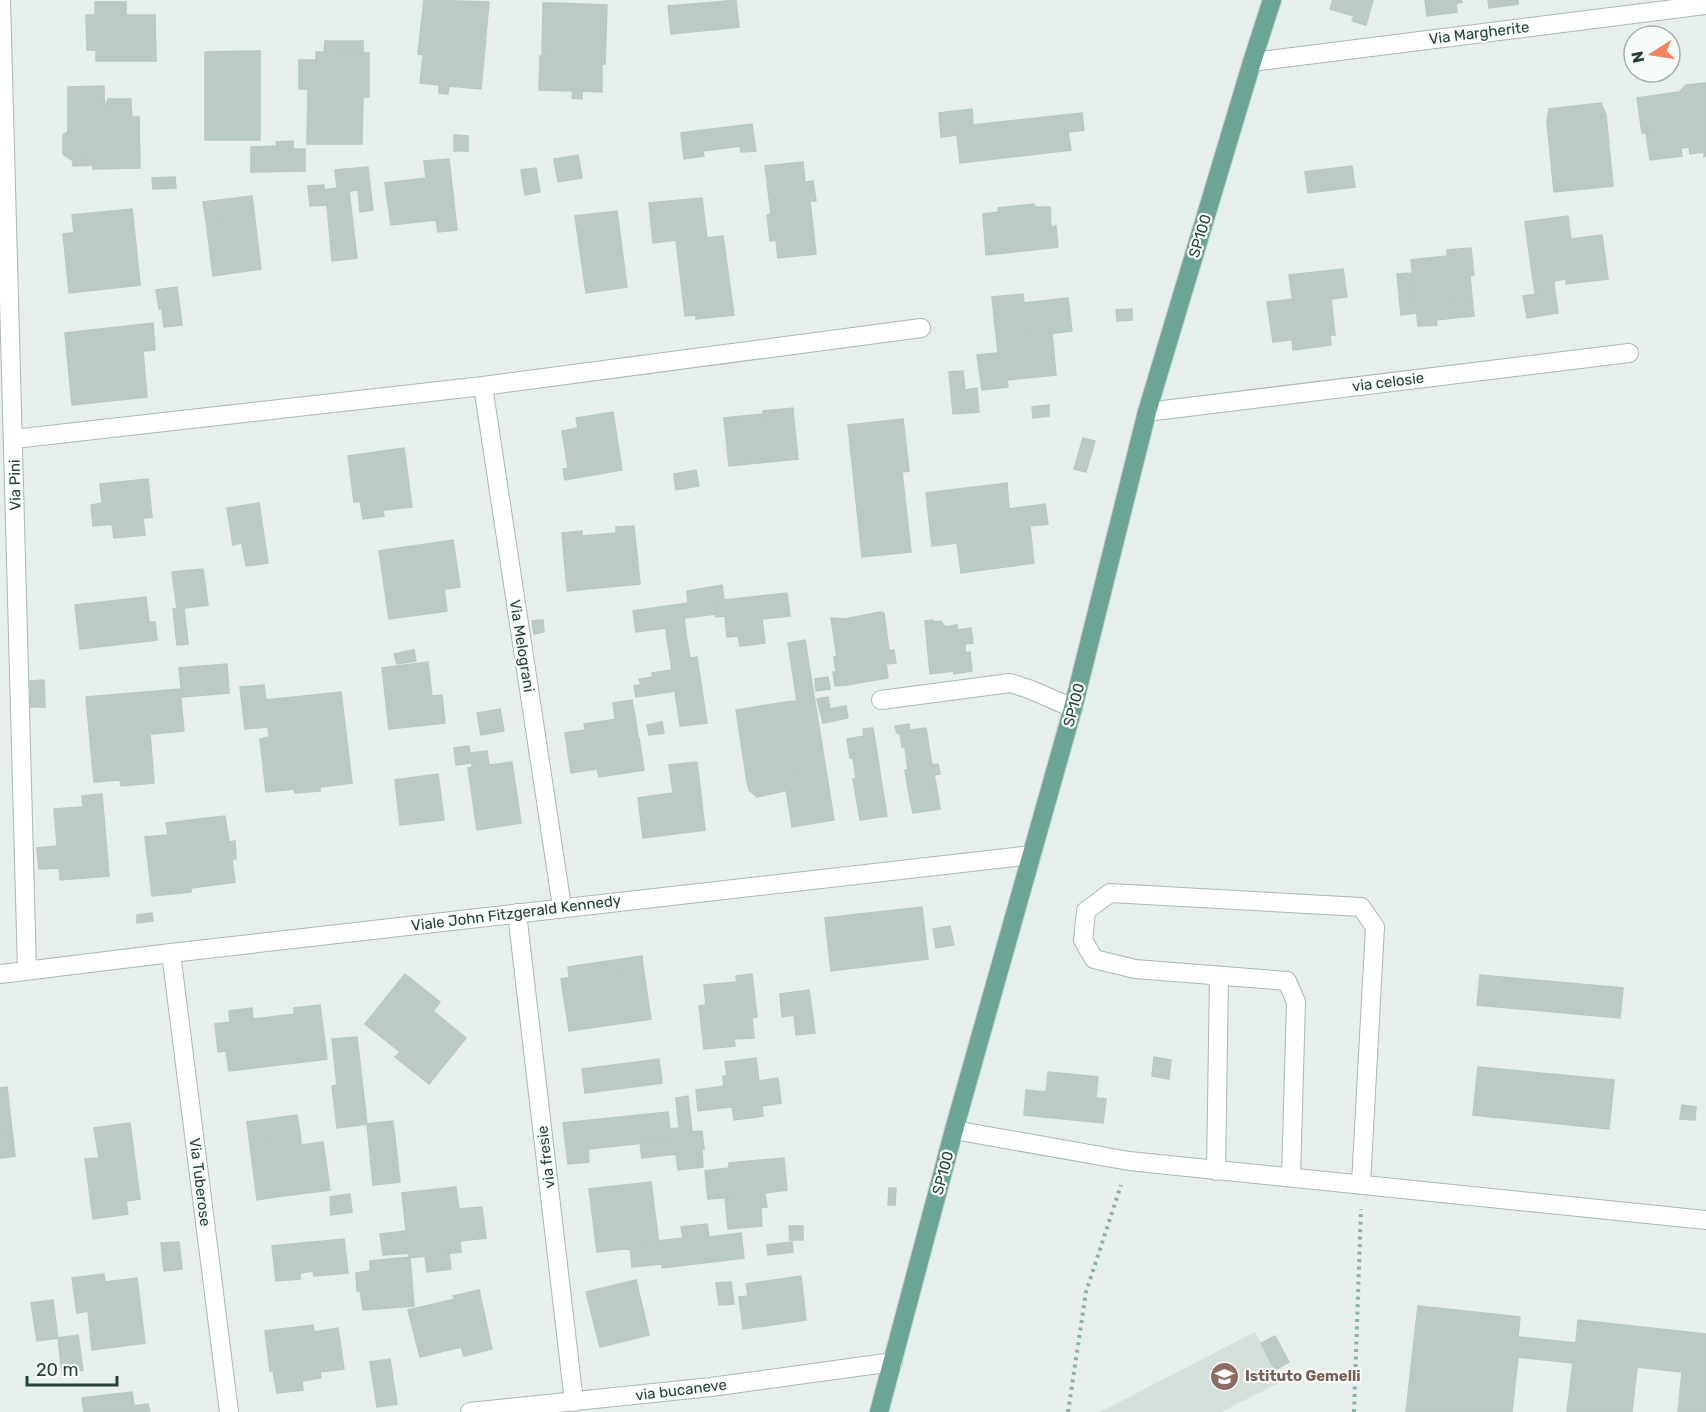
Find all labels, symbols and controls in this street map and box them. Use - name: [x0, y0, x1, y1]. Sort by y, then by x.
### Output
- street label: Via Margherite: [1428, 18, 1530, 48]
- north arrow: [1622, 24, 1682, 84]
- text: N: [1627, 49, 1648, 65]
- street label: SP100: [1185, 212, 1215, 260]
- street label: via celosie: [1351, 369, 1425, 395]
- street label: Via Pini: [6, 459, 24, 511]
- street label: Via Melograni: [506, 598, 538, 694]
- street label: SP100: [1060, 681, 1088, 729]
- street label: Viale John Fitzgerald Kennedy: [410, 891, 622, 935]
- street label: via fresie: [533, 1125, 559, 1189]
- street label: Via Tuberose: [186, 1137, 214, 1227]
- street label: SP100: [929, 1149, 957, 1197]
- scale bar: [27, 1349, 117, 1387]
- text: 20 m: [36, 1359, 78, 1381]
- school or university icon: Istituto Gemelli: [1208, 1360, 1240, 1392]
- place label: Istituto Gemelli: [1245, 1367, 1361, 1385]
- street label: via bucaneve: [634, 1375, 728, 1405]

